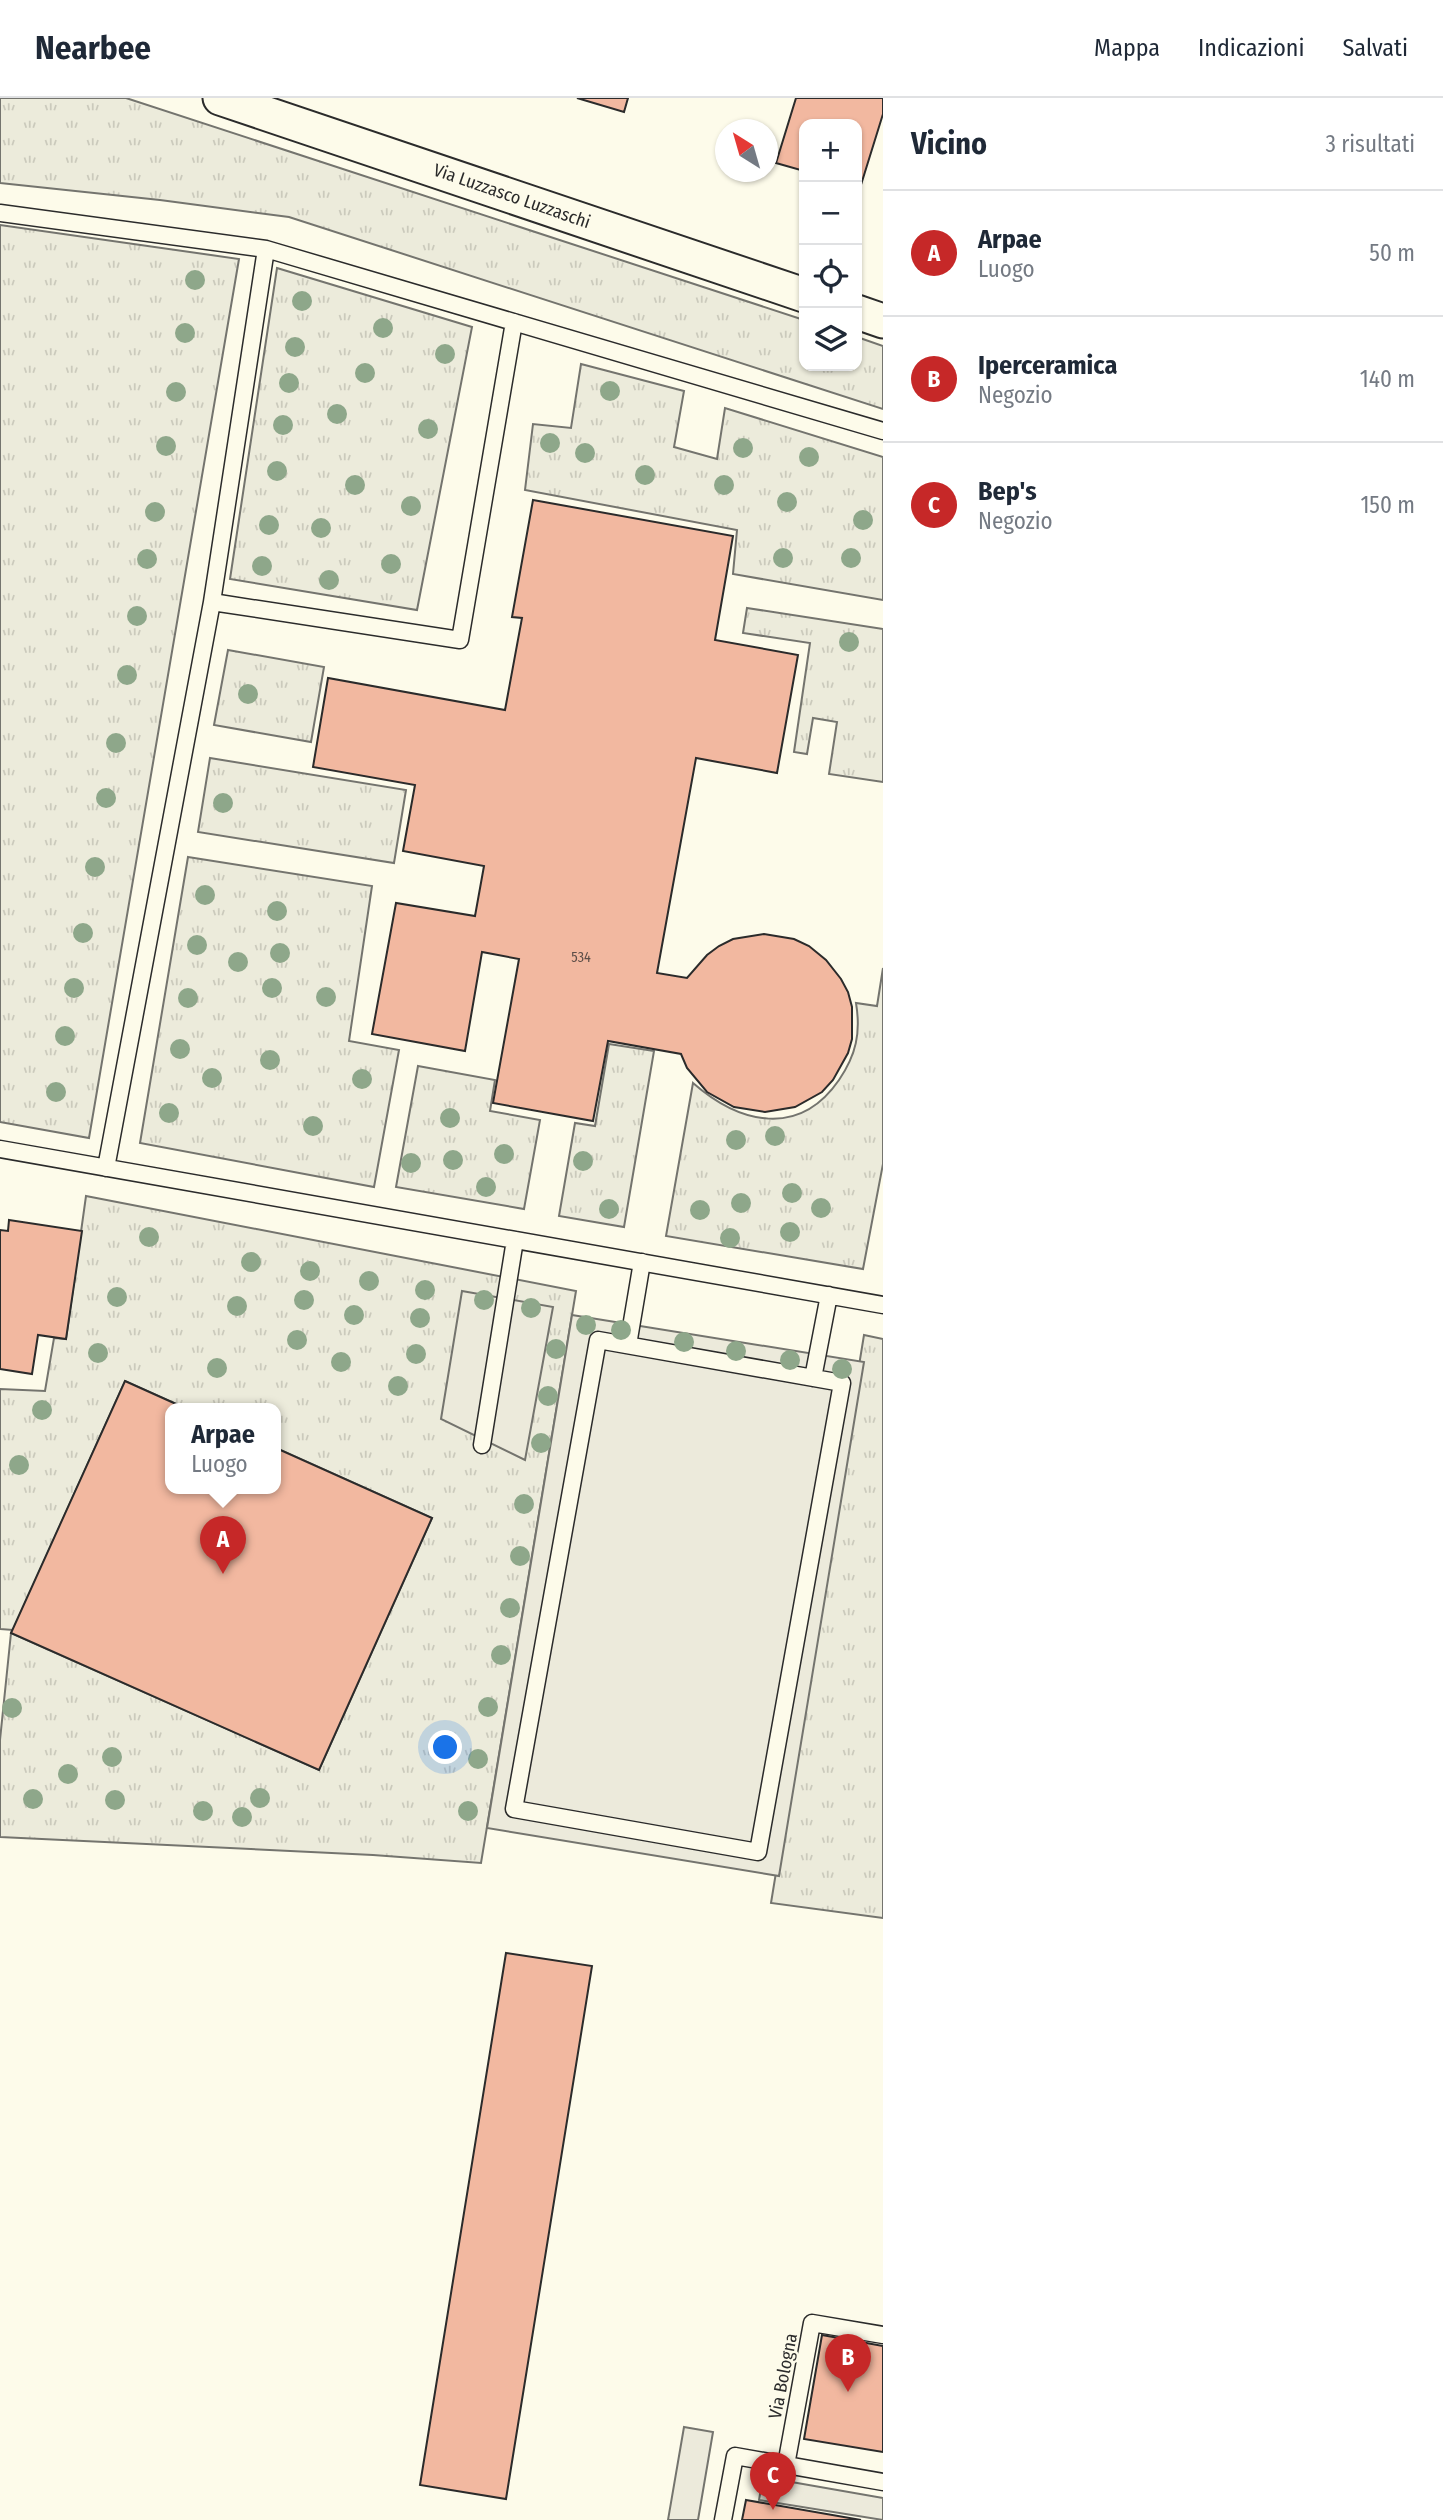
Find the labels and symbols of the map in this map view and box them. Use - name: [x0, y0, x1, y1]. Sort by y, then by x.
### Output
- north arrow: [715, 119, 778, 182]
- street label: Via Luzzasco Luzzaschi: [431, 159, 593, 233]
- house number: 534: [571, 949, 591, 966]
- pin: A: [200, 1516, 246, 1574]
- your location: [428, 1730, 462, 1764]
- street label: Via Bologna: [764, 2331, 802, 2421]
- pin: B: [825, 2334, 871, 2392]
- pin: C: [750, 2452, 796, 2510]

